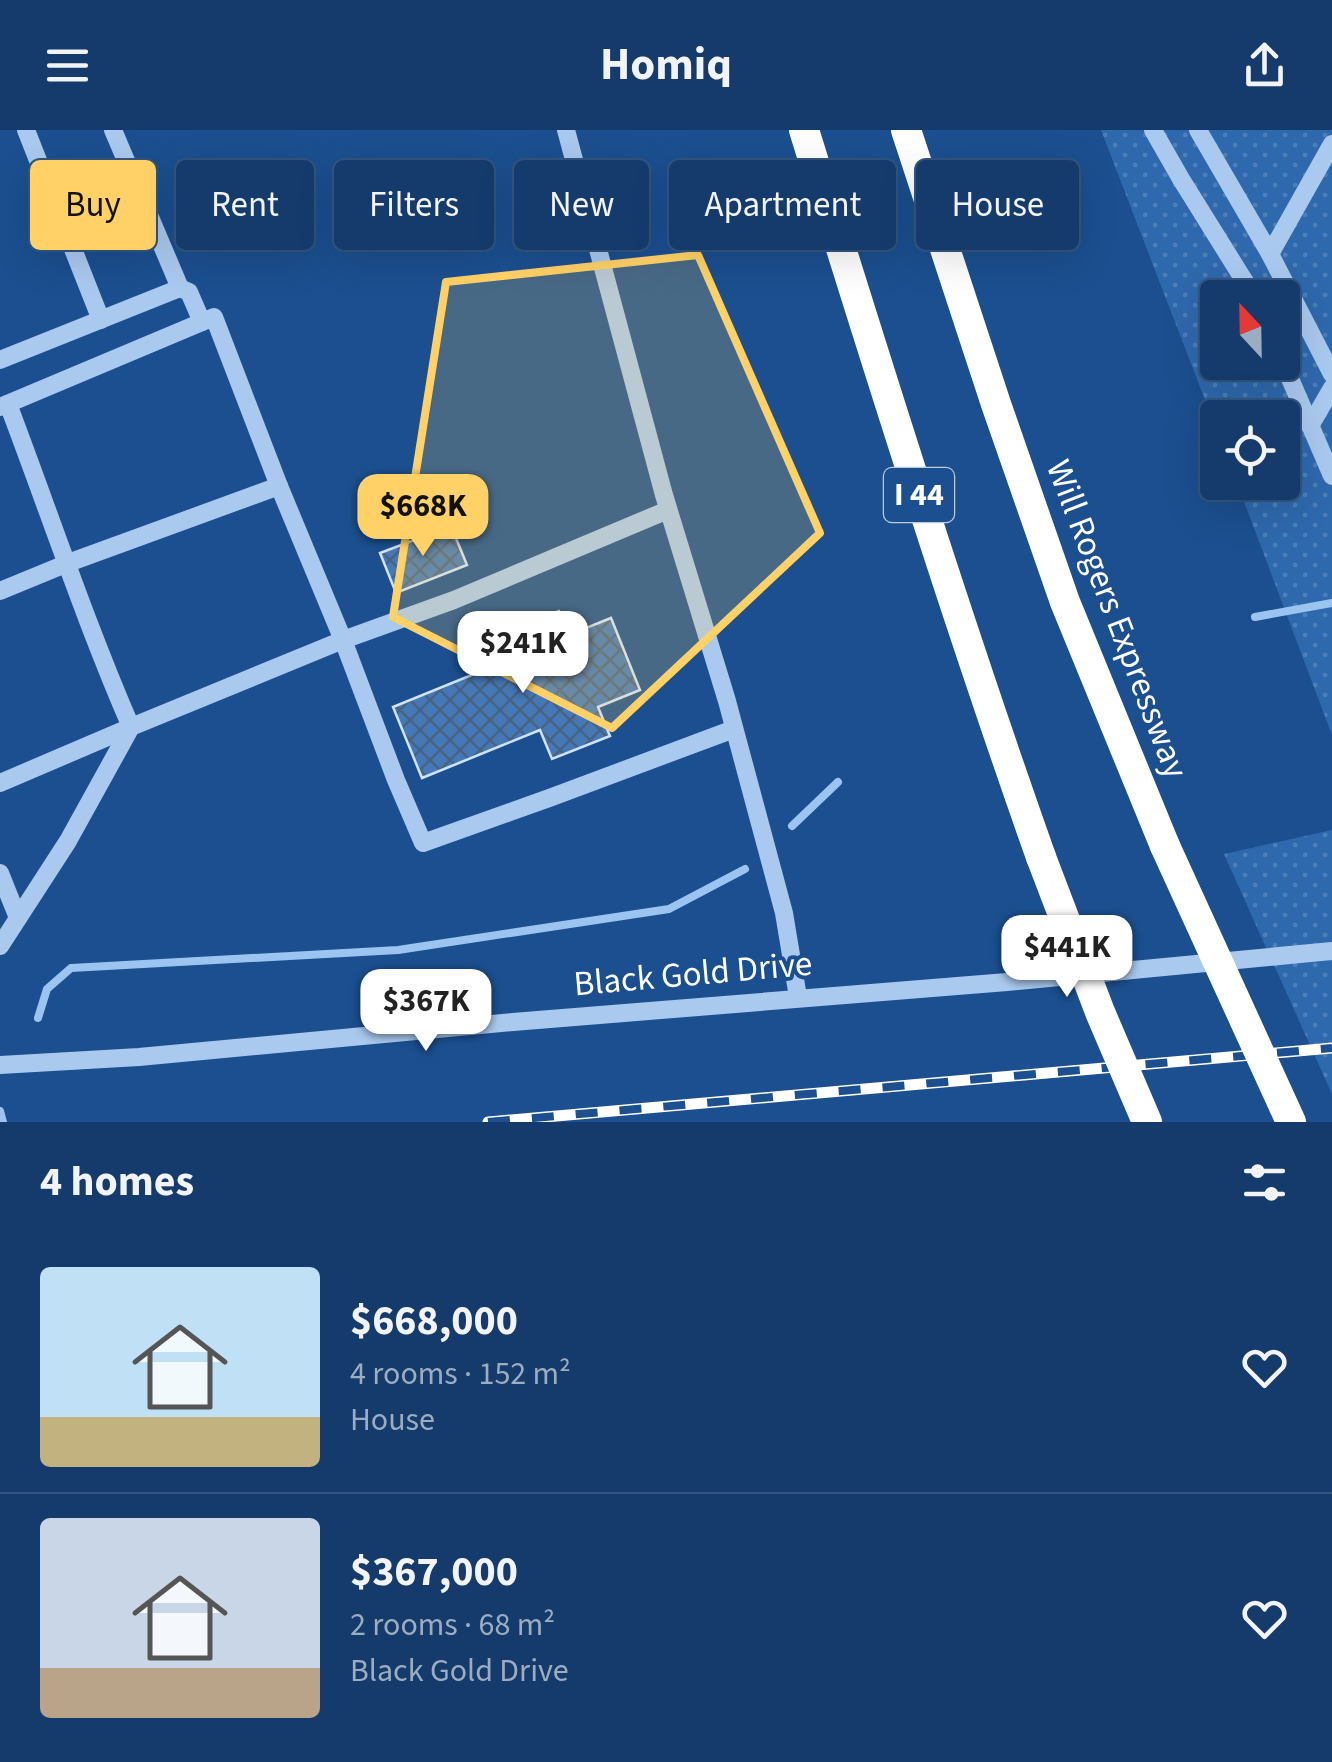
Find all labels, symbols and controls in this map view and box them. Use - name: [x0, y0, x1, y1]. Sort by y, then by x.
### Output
- text: Homiq: [600, 33, 732, 97]
- icon: menu: [40, 38, 95, 93]
- icon: share: [1237, 38, 1292, 93]
- chip: Buy: [30, 160, 156, 250]
- chip: Rent: [176, 160, 314, 250]
- chip: Filters: [334, 160, 494, 250]
- chip: New: [514, 160, 649, 250]
- chip: Apartment: [669, 160, 896, 250]
- chip: House: [916, 160, 1079, 250]
- north arrow: [1200, 280, 1300, 380]
- map controls: [1200, 280, 1300, 500]
- button: locate: [1200, 400, 1300, 500]
- street label: Will Rogers Expressway: [1033, 453, 1201, 785]
- road number: I 44: [884, 468, 954, 522]
- pin: $668K: [353, 474, 493, 559]
- text: $668K: [379, 483, 467, 529]
- pin: $241K: [453, 611, 593, 696]
- text: $241K: [479, 620, 567, 666]
- pin: $441K: [997, 915, 1137, 1000]
- text: $441K: [1023, 924, 1111, 970]
- street label: Black Gold Drive: [572, 939, 814, 1009]
- pin: $367K: [356, 969, 496, 1054]
- text: $367K: [382, 978, 470, 1024]
- text: 4 homes: [40, 1152, 194, 1212]
- icon: filters: [1237, 1155, 1292, 1210]
- text: $668,000: [350, 1291, 518, 1351]
- icon: home: [120, 1307, 240, 1427]
- icon: heart: [1237, 1340, 1292, 1395]
- text: 4 rooms · 152 m²: [350, 1351, 571, 1397]
- text: House: [350, 1397, 435, 1443]
- text: $367,000: [350, 1542, 518, 1602]
- icon: home: [120, 1558, 240, 1678]
- icon: heart: [1237, 1591, 1292, 1646]
- text: 2 rooms · 68 m²: [350, 1602, 555, 1648]
- text: Black Gold Drive: [350, 1648, 569, 1694]

